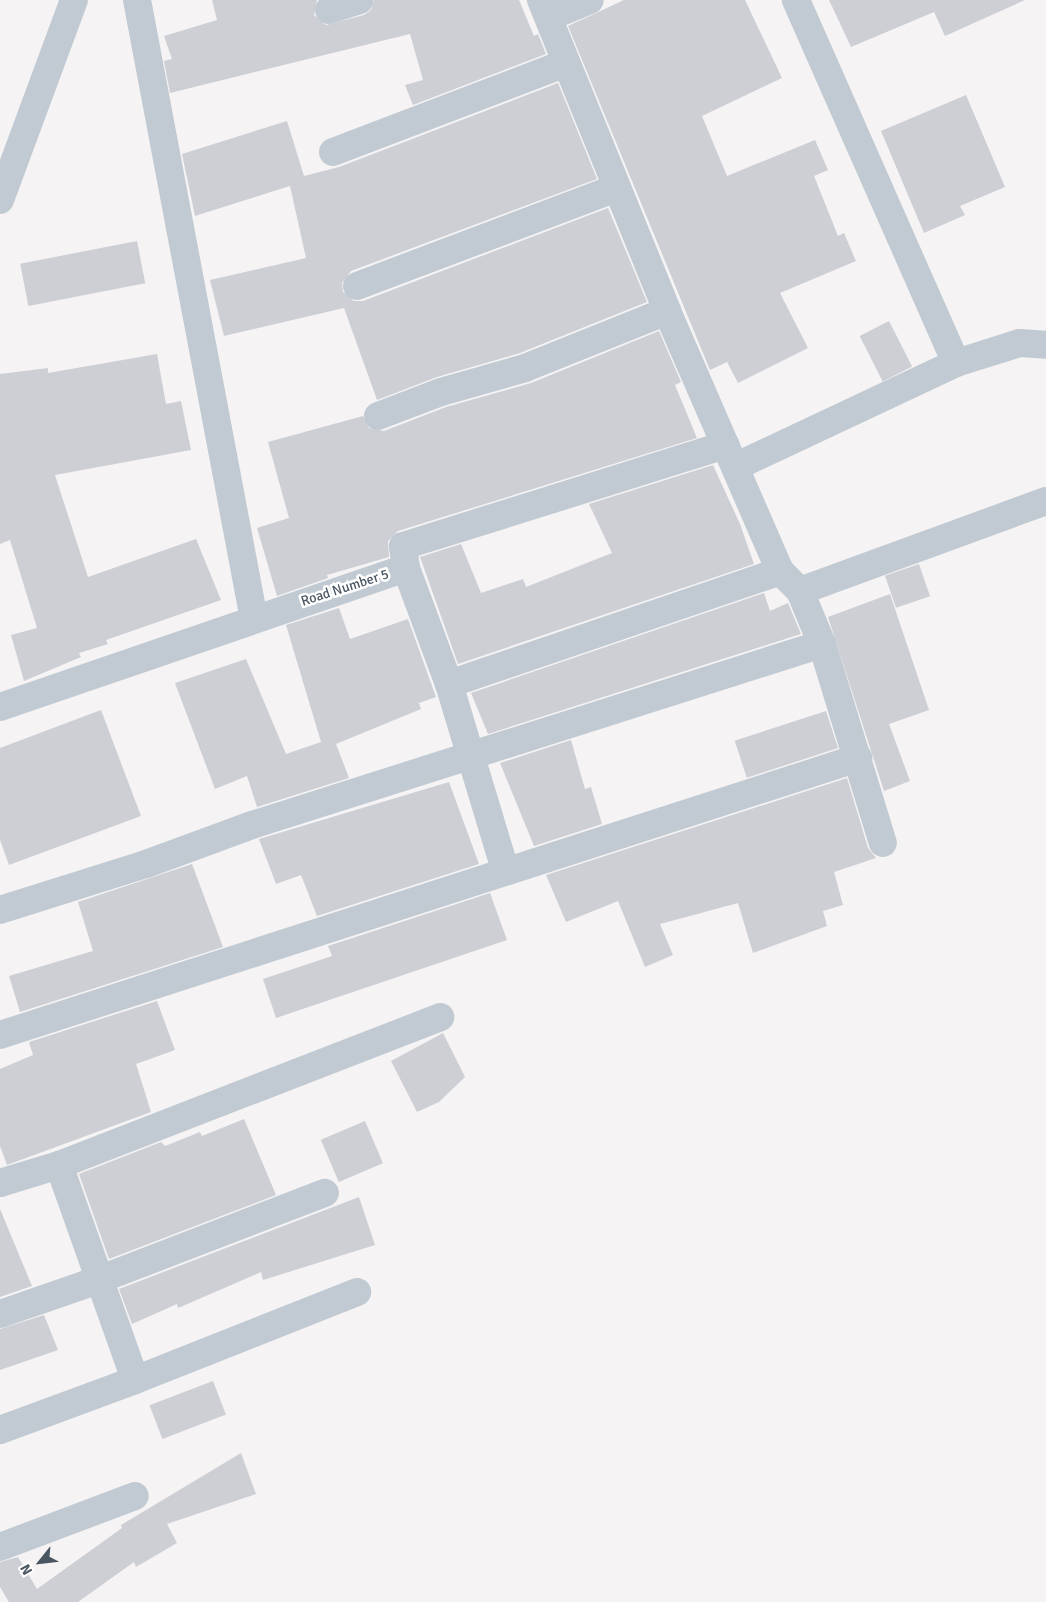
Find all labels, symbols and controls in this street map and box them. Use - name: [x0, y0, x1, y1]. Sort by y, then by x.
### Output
- street label: Road Number 5: [299, 566, 391, 610]
- north arrow: [15, 1537, 65, 1587]
- text: N: [17, 1561, 36, 1578]

